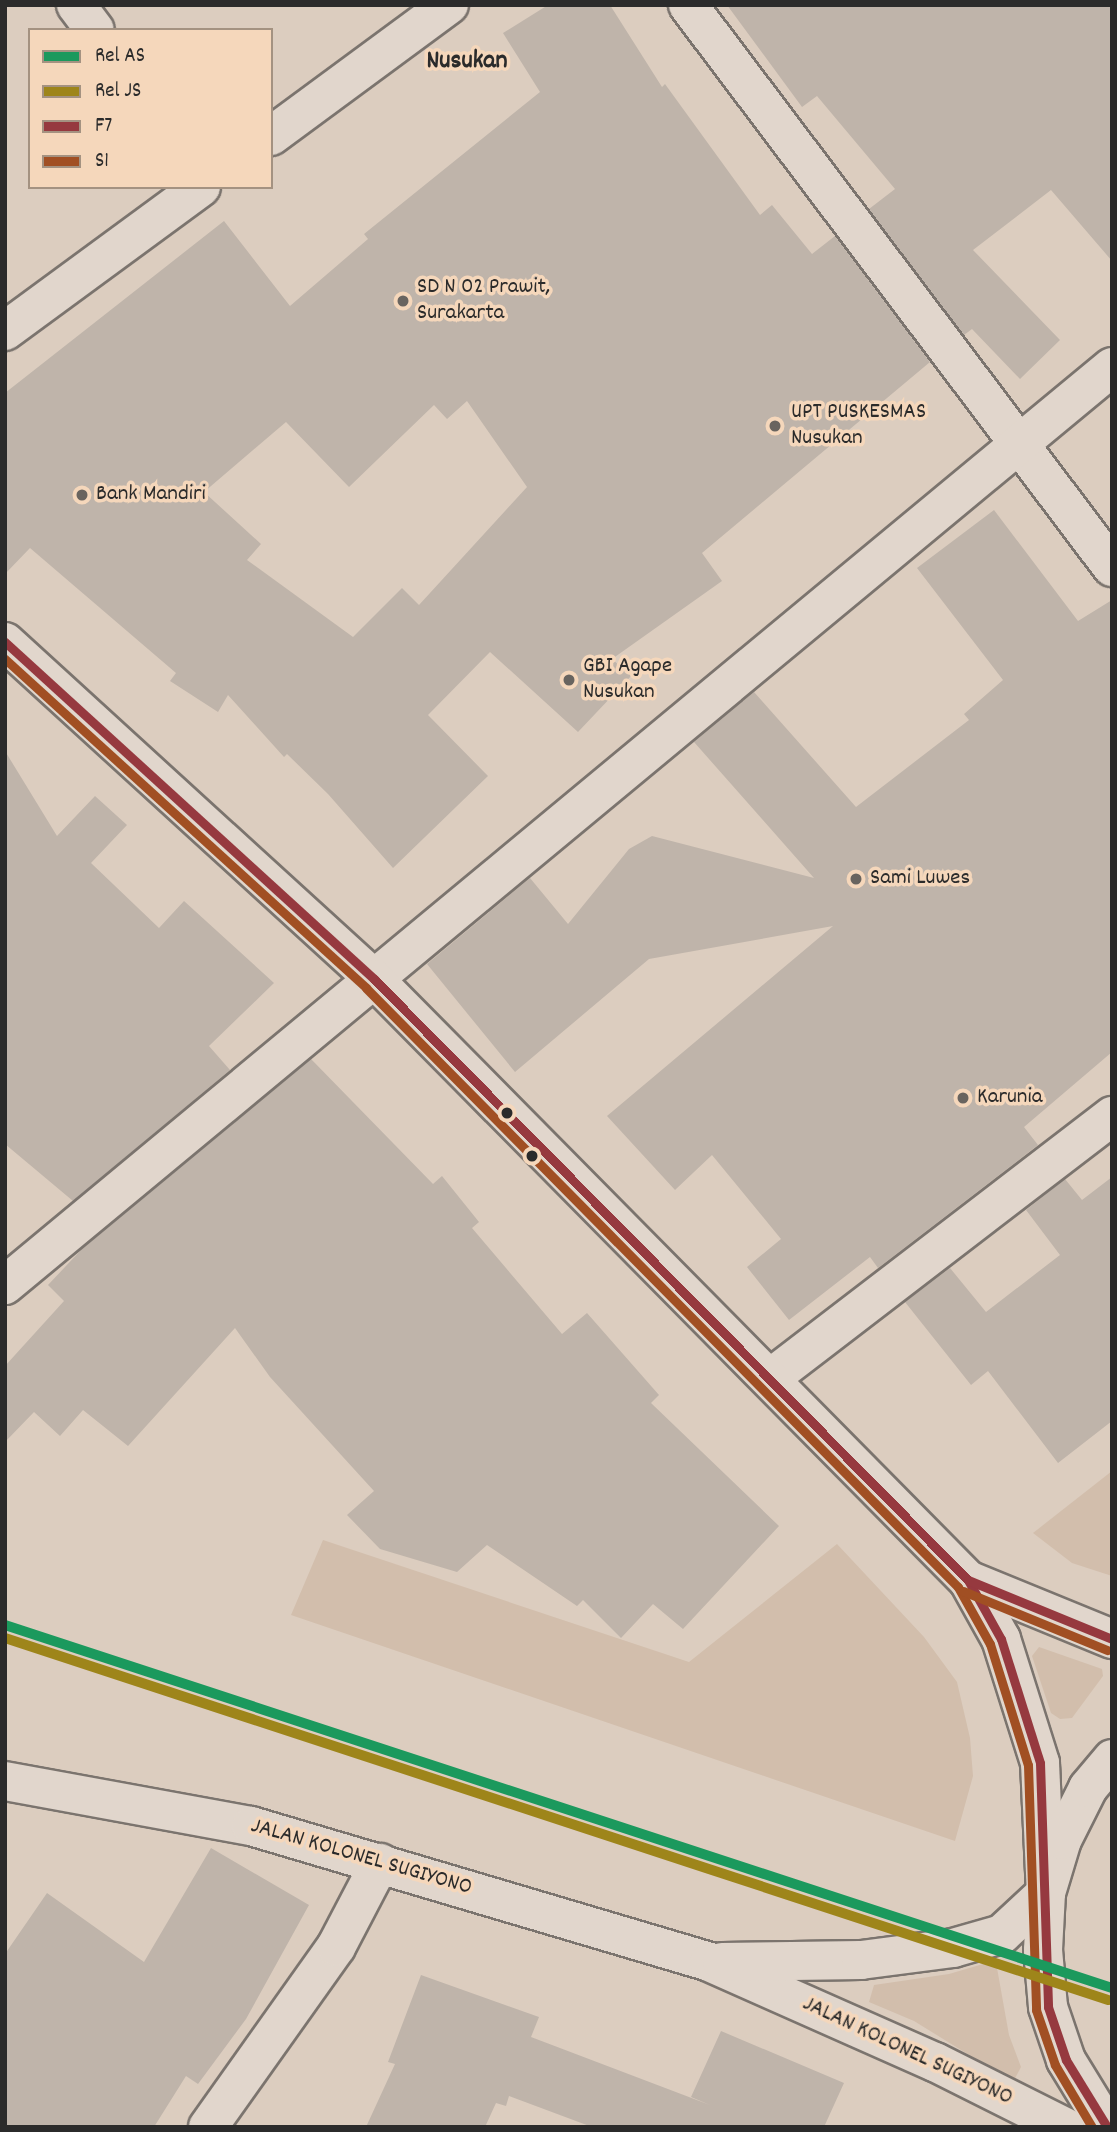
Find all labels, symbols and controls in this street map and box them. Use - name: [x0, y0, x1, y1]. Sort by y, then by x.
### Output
- legend: [28, 28, 273, 189]
- text: Rel AS: [95, 42, 145, 72]
- district label: Nusukan: [426, 46, 508, 78]
- text: Rel JS: [95, 77, 141, 107]
- text: F7: [95, 112, 112, 142]
- text: S1: [95, 147, 109, 177]
- place label: SD N 02 Prawit, Surakarta: [417, 274, 550, 328]
- marker: SD N 02 Prawit, Surakarta: [395, 293, 411, 309]
- place label: UPT PUSKESMAS Nusukan: [791, 399, 926, 453]
- marker: UPT PUSKESMAS Nusukan: [765, 416, 785, 436]
- place label: Bank Mandiri: [96, 481, 206, 509]
- marker: Bank Mandiri: [74, 487, 90, 503]
- place label: GBI Agape Nusukan: [583, 653, 672, 707]
- marker: GBI Agape Nusukan: [561, 672, 577, 688]
- place label: Sami Luwes: [870, 865, 970, 893]
- marker: Sami Luwes: [848, 871, 864, 887]
- place label: Karunia: [977, 1084, 1042, 1112]
- marker: Karunia: [955, 1090, 971, 1106]
- unlabelled marker: [500, 1106, 514, 1120]
- unlabelled marker: [525, 1149, 539, 1163]
- street label: JALAN KOLONEL SUGIYONO: [247, 1813, 475, 1903]
- street label: JALAN KOLONEL SUGIYONO: [798, 1991, 1016, 2113]

